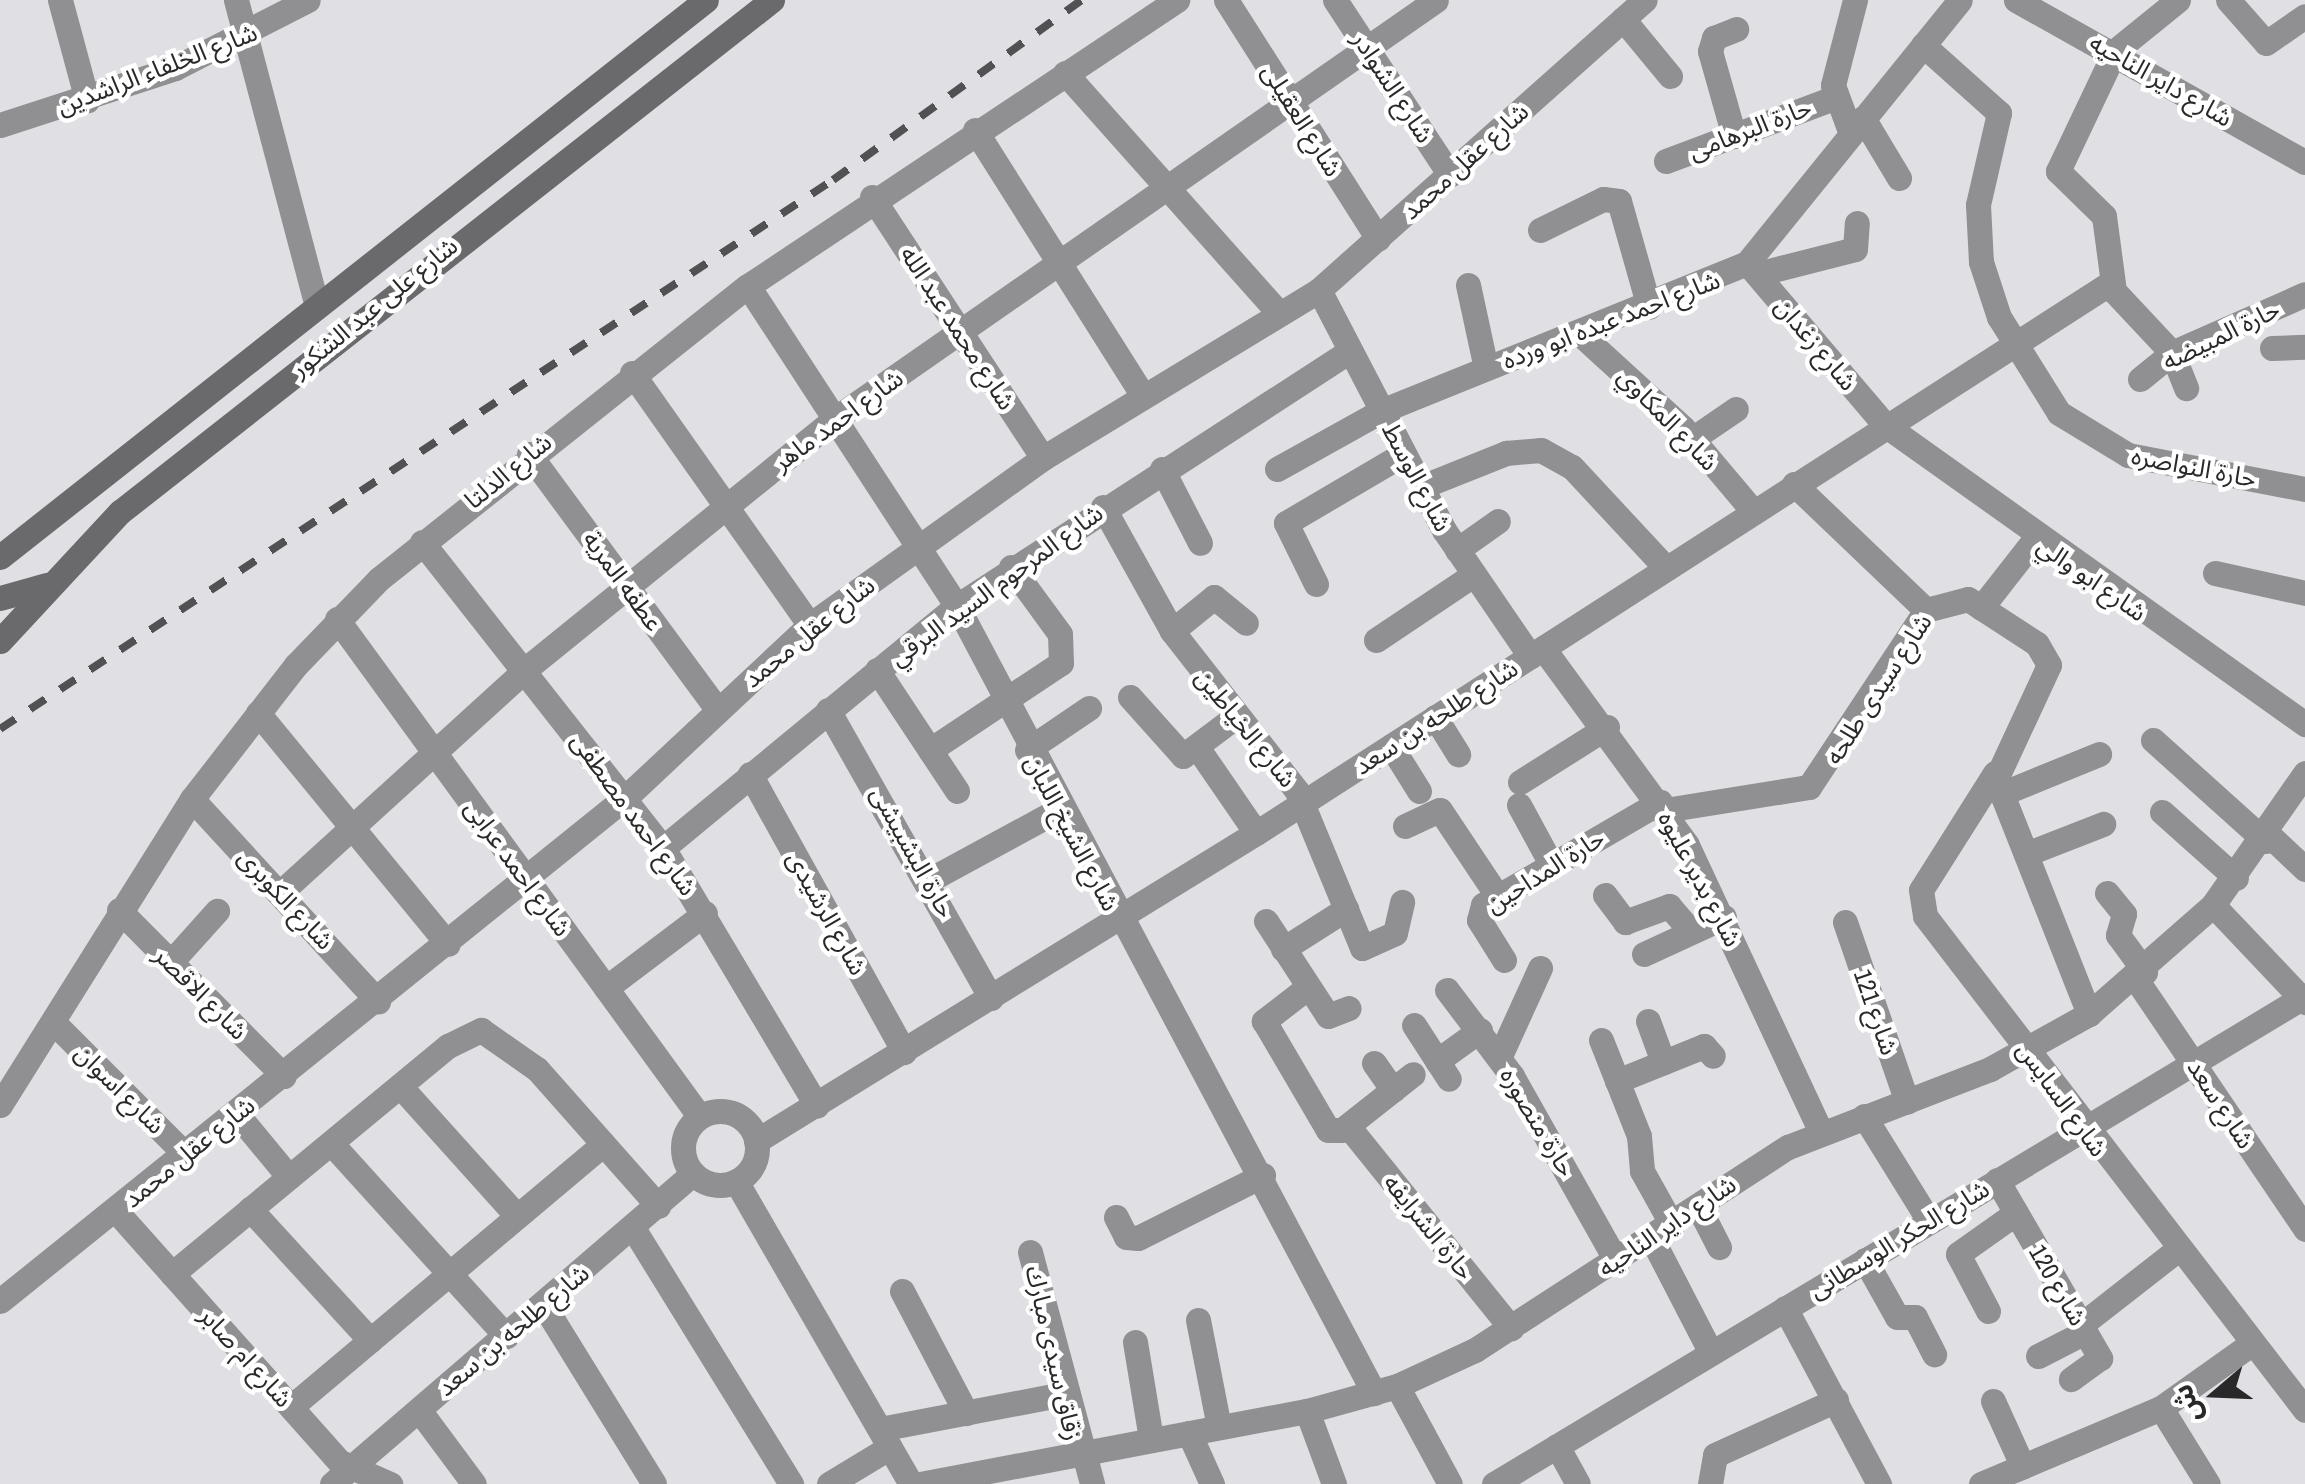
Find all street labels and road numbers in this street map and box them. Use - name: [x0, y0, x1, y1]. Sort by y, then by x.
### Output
- street label: شارع الخلفاء الراشدين: [53, 17, 261, 121]
- street label: شارع الشوادر: [1346, 26, 1440, 148]
- street label: شارع داير الناحيه: [2084, 27, 2238, 133]
- street label: شارع العقيلى: [1255, 58, 1349, 182]
- street label: حارة البرهامى: [1684, 92, 1816, 166]
- street label: شارع عقل محمد: [1395, 96, 1535, 226]
- street label: شارع على عبد الشكور: [284, 230, 464, 384]
- street label: شارع محمد عبد الله: [894, 241, 1022, 415]
- street label: شارع احمد عبده ابو ورده: [1498, 265, 1724, 375]
- street label: شارع زغدان: [1769, 291, 1863, 397]
- street label: حارة المبيضه: [2157, 294, 2285, 376]
- street label: شارع المكاوي: [1612, 361, 1724, 477]
- street label: شارع احمد ماهر: [767, 363, 909, 477]
- street label: شارع الوسط: [1376, 417, 1458, 537]
- street label: شارع الدلتا: [458, 427, 558, 515]
- street label: حارة النواصره: [2129, 440, 2259, 494]
- street label: شارع المرحوم السيد البرقي: [883, 498, 1109, 672]
- street label: عطفه المرية: [577, 525, 669, 637]
- street label: شارع ابو والي: [2032, 530, 2152, 628]
- street label: شارع عقل محمد: [737, 570, 881, 694]
- street label: شارع سيدى طلحه: [1818, 608, 1938, 770]
- street label: شارع طلحه بن سعد: [1348, 653, 1524, 781]
- street label: شارع الخياطين: [1189, 663, 1303, 793]
- street label: شارع احمد مصطفى: [565, 727, 703, 901]
- street label: شارع الشيخ اللبان: [1018, 750, 1126, 916]
- street label: حارة البشبيشى: [865, 781, 961, 923]
- street label: شارع احمد عرابى: [458, 794, 578, 942]
- street label: شارع بدير عليوه: [1652, 806, 1748, 952]
- street label: حارة المداحين: [1480, 823, 1610, 919]
- street label: شارع الكوبرى: [232, 842, 340, 956]
- street label: شارع الرشيدى: [781, 846, 873, 980]
- street label: شارع الاقصر: [148, 940, 254, 1046]
- street label: شارع 121: [1847, 965, 1905, 1059]
- street label: شارع السايس: [2010, 1036, 2114, 1162]
- street label: شارع اسوان: [69, 1038, 171, 1140]
- street label: شارع سعد: [2181, 1054, 2261, 1154]
- street label: حارة منصوره: [1494, 1062, 1582, 1182]
- street label: شارع عقل محمد: [117, 1090, 261, 1214]
- street label: حارة الشرايفه: [1377, 1168, 1481, 1286]
- street label: شارع داير الناحيه: [1592, 1169, 1742, 1283]
- street label: شارع الحكر الوسطانى: [1803, 1173, 1995, 1305]
- street label: شارع 120: [2023, 1239, 2093, 1331]
- street label: شارع طلحه بن سعد: [431, 1258, 595, 1402]
- street label: زقاق سيدى مبارك: [1019, 1263, 1089, 1443]
- street label: شارع ام صابر: [193, 1301, 299, 1413]

